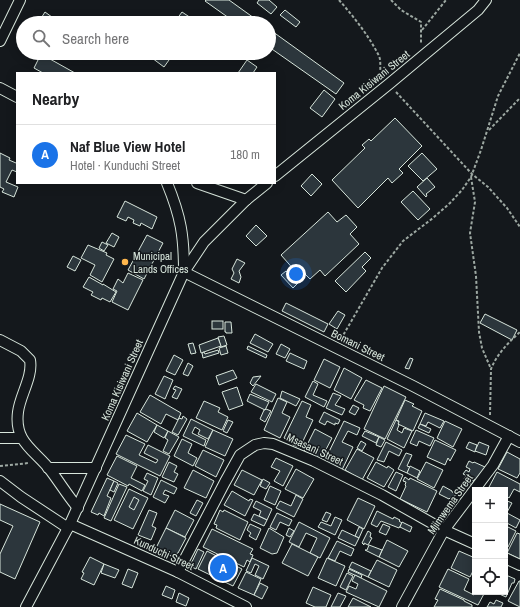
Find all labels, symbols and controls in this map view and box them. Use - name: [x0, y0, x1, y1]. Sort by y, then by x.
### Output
- search box: [16, 16, 276, 60]
- icon: search: [30, 27, 52, 49]
- text: Search here: [62, 28, 129, 49]
- street label: Koma Kisiwani Street: [336, 47, 413, 113]
- text: Nearby: [32, 87, 79, 110]
- text: Naf Blue View Hotel: [70, 136, 185, 157]
- text: A: [41, 146, 49, 163]
- text: 180 m: [230, 146, 260, 163]
- text: Hotel · Kunduchi Street: [70, 157, 180, 174]
- place label: Municipal Lands Offices: [133, 249, 189, 276]
- marker: Municipal Lands Offices: [120, 257, 130, 267]
- your location: [286, 264, 306, 284]
- street label: Bomani Street: [329, 326, 387, 364]
- street label: Koma Kisiwani Street: [98, 337, 146, 423]
- street label: Msasani Street: [285, 430, 346, 468]
- street label: Mjimwema Street: [424, 471, 476, 537]
- map controls: [472, 487, 508, 595]
- button: +: [472, 487, 508, 523]
- button: −: [472, 523, 508, 559]
- street label: Kunduchi Street: [132, 533, 197, 573]
- pin: A: [210, 553, 236, 583]
- button: locate: [472, 559, 508, 595]

